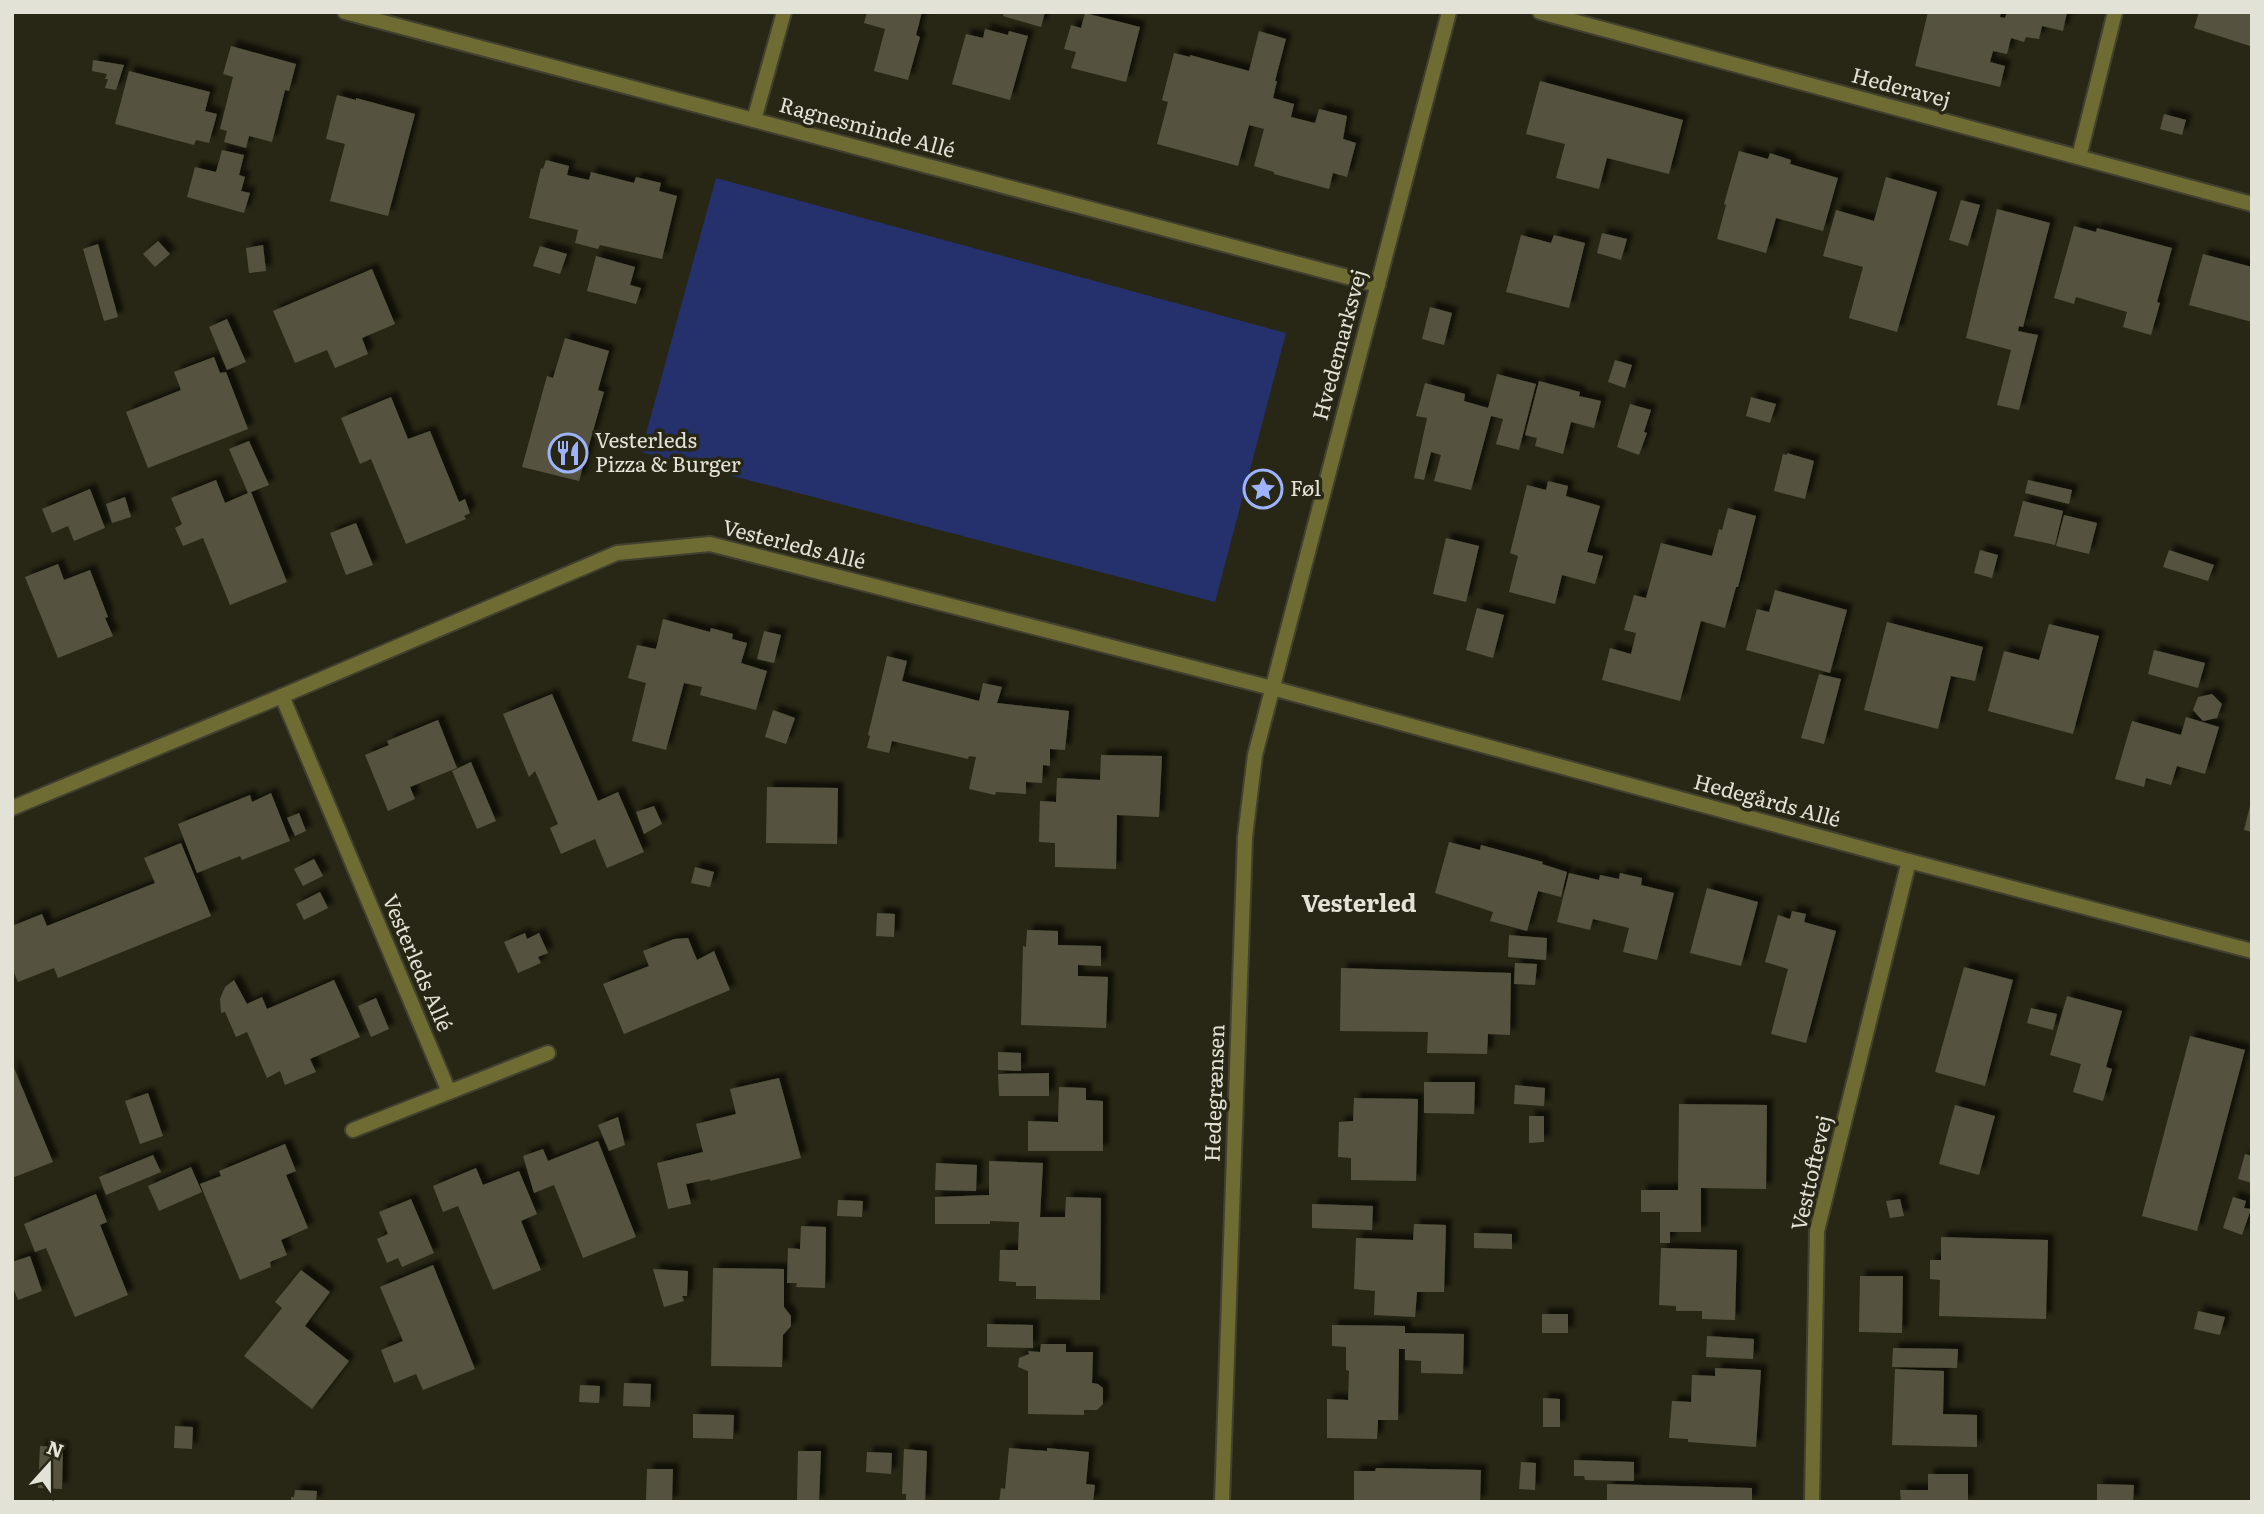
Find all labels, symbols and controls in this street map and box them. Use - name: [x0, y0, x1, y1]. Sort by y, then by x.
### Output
- street label: Hederavej: [1849, 57, 1955, 114]
- street label: Ragnesminde Allé: [776, 87, 959, 164]
- street label: Hvedemarksvej: [1303, 265, 1373, 423]
- place label: Vesterleds Pizza & Burger: [595, 423, 741, 478]
- restaurant icon: Vesterleds Pizza & Burger: [547, 432, 589, 474]
- place icon: Føl: [1242, 468, 1284, 510]
- place label: Føl: [1290, 471, 1321, 502]
- street label: Vesterleds Allé: [720, 510, 869, 575]
- street label: Hedegårds Allé: [1691, 764, 1845, 833]
- district label: Vesterled: [1301, 884, 1417, 919]
- street label: Vesterleds Allé: [376, 889, 462, 1036]
- street label: Hedegrænsen: [1195, 1023, 1230, 1162]
- street label: Vesttoftevej: [1781, 1112, 1838, 1233]
- north arrow: [14, 1430, 84, 1500]
- text: N: [43, 1432, 68, 1464]

